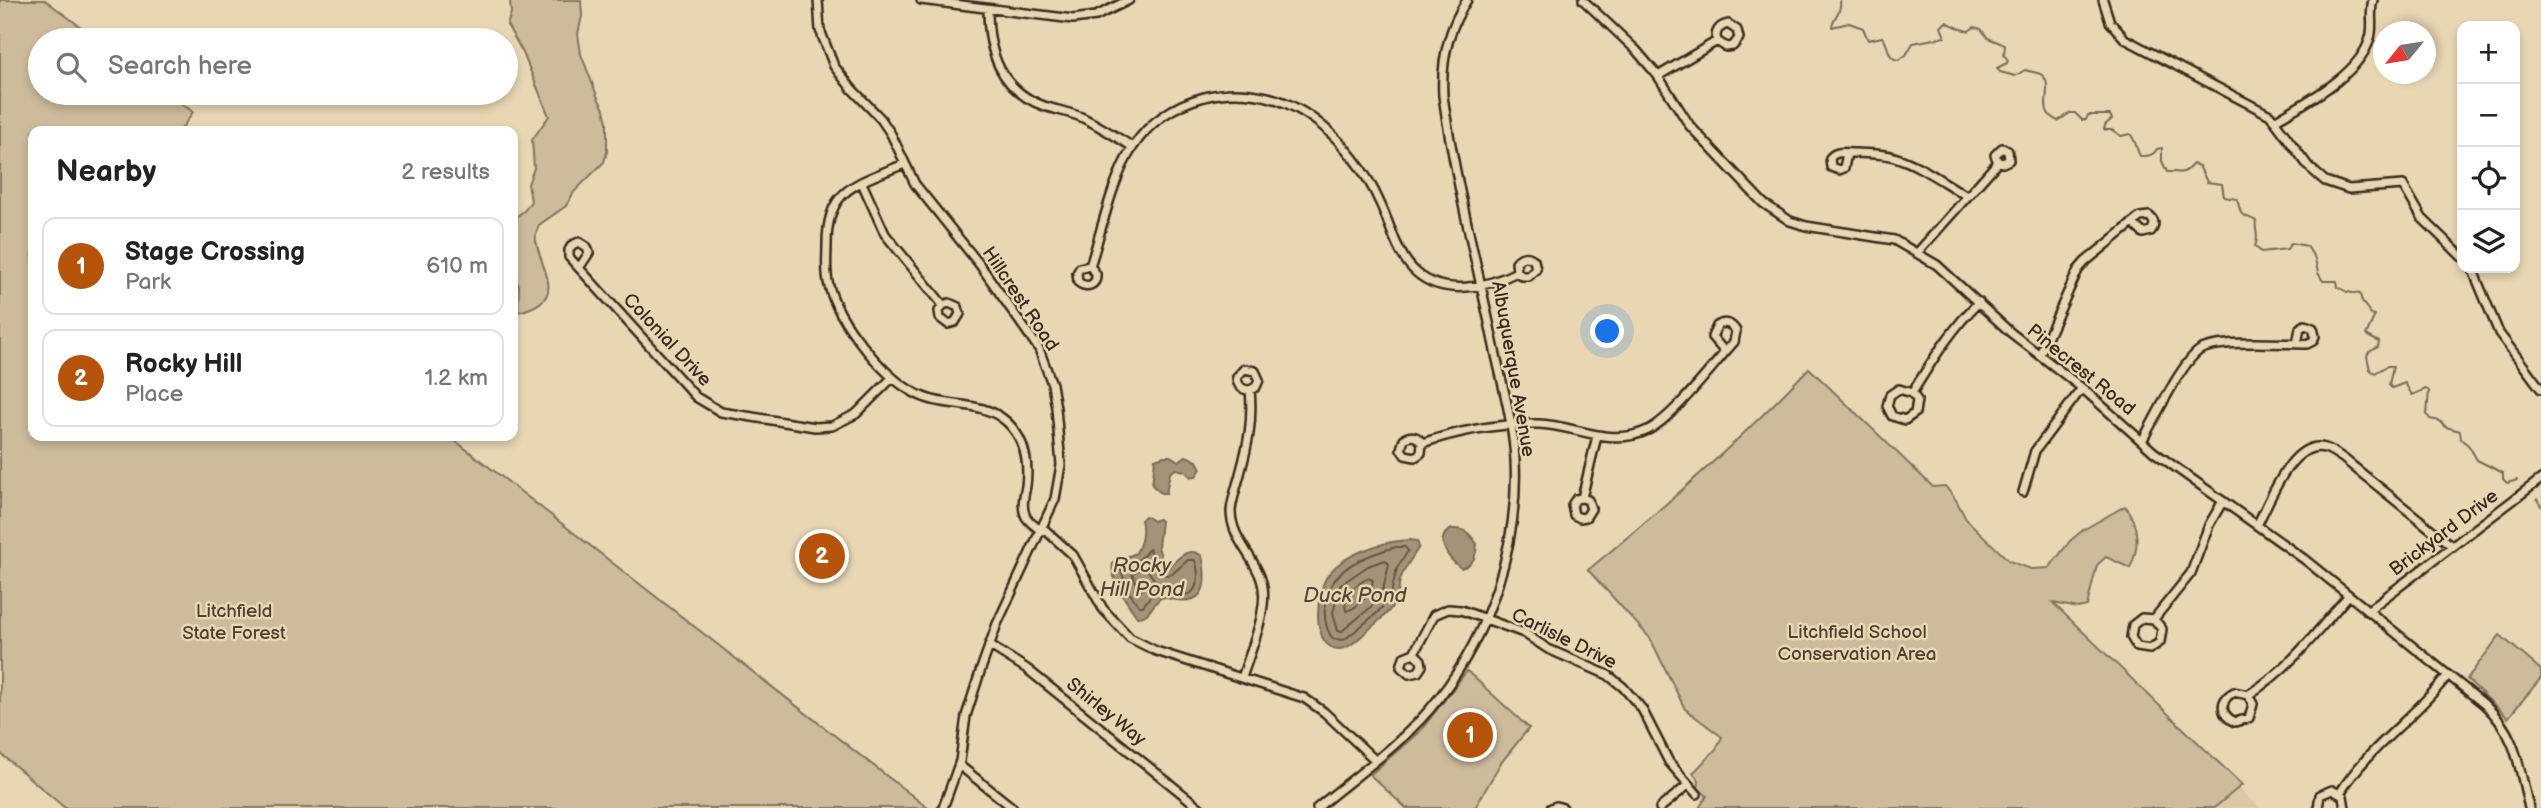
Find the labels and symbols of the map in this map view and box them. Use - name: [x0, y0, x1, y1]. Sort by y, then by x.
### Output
- north arrow: [2373, 21, 2436, 84]
- street label: Hillcrest Road: [977, 242, 1063, 356]
- street label: Albuquerque Avenue: [1486, 279, 1540, 459]
- street label: Colonial Drive: [618, 289, 716, 391]
- your location: [1590, 314, 1624, 348]
- street label: Pinecrest Road: [2022, 319, 2140, 421]
- street label: Brickyard Drive: [2385, 485, 2503, 581]
- pin: 2: [799, 530, 845, 582]
- water label: Rocky Hill Pond: [1100, 553, 1185, 602]
- water label: Duck Pond: [1303, 583, 1408, 608]
- park label: Litchfield State Forest: [182, 600, 286, 645]
- street label: Carlisle Drive: [1508, 604, 1620, 674]
- park label: Litchfield School Conservation Area: [1777, 621, 1937, 666]
- street label: Shirley Way: [1062, 673, 1151, 751]
- pin: 1: [1447, 709, 1493, 761]

